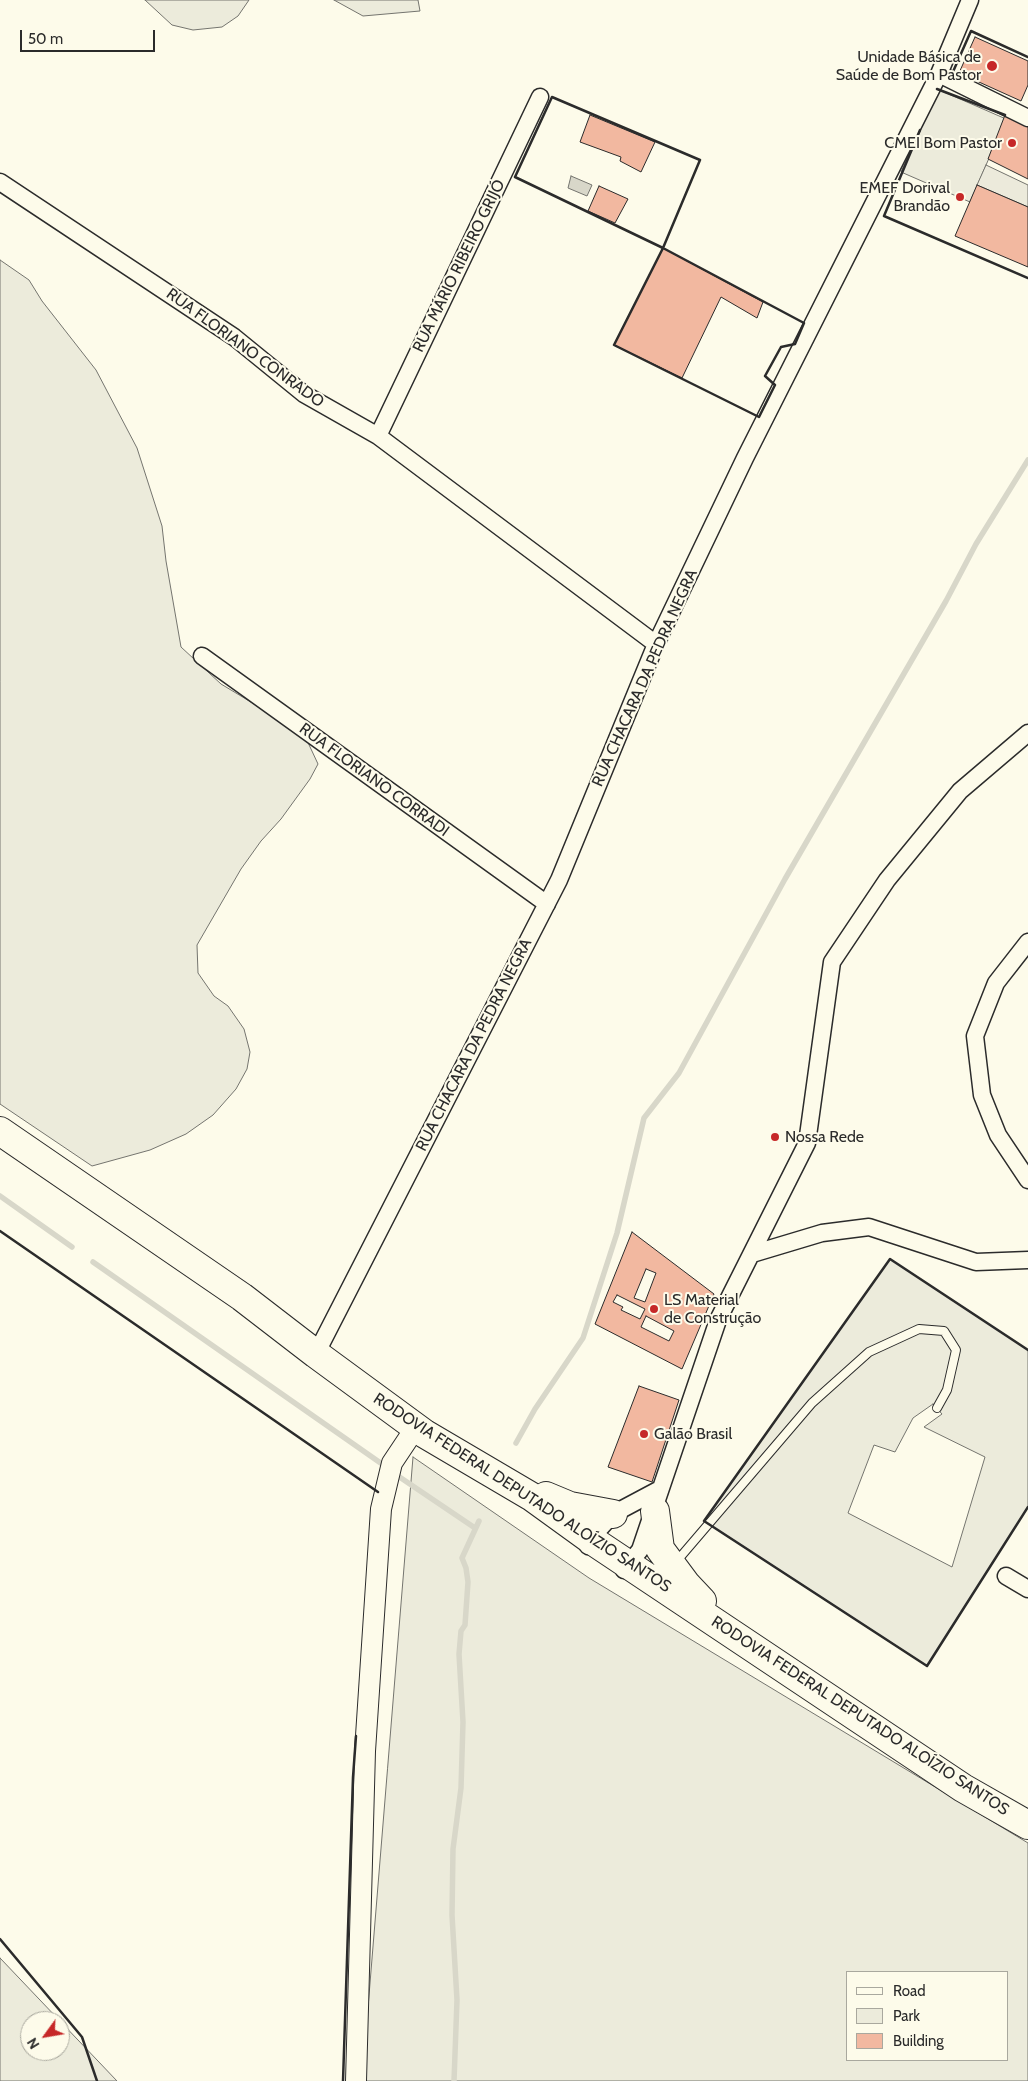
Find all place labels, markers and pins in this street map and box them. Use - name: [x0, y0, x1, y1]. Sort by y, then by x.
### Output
- place label: Unidade Básica de Saúde de Bom Pastor: [836, 47, 981, 85]
- marker: Unidade Básica de Saúde de Bom Pastor: [985, 59, 999, 73]
- place label: CMEI Bom Pastor: [884, 133, 1002, 153]
- marker: CMEI Bom Pastor: [1006, 137, 1018, 149]
- place label: EMEF Dorival Brandão: [859, 178, 950, 216]
- marker: EMEF Dorival Brandão: [954, 191, 966, 203]
- place label: Nossa Rede: [785, 1127, 864, 1147]
- marker: Nossa Rede: [769, 1131, 781, 1143]
- place label: LS Material de Construção: [664, 1290, 761, 1328]
- marker: LS Material de Construção: [648, 1303, 660, 1315]
- place label: Galão Brasil: [654, 1424, 732, 1444]
- marker: Galão Brasil: [638, 1428, 650, 1440]

